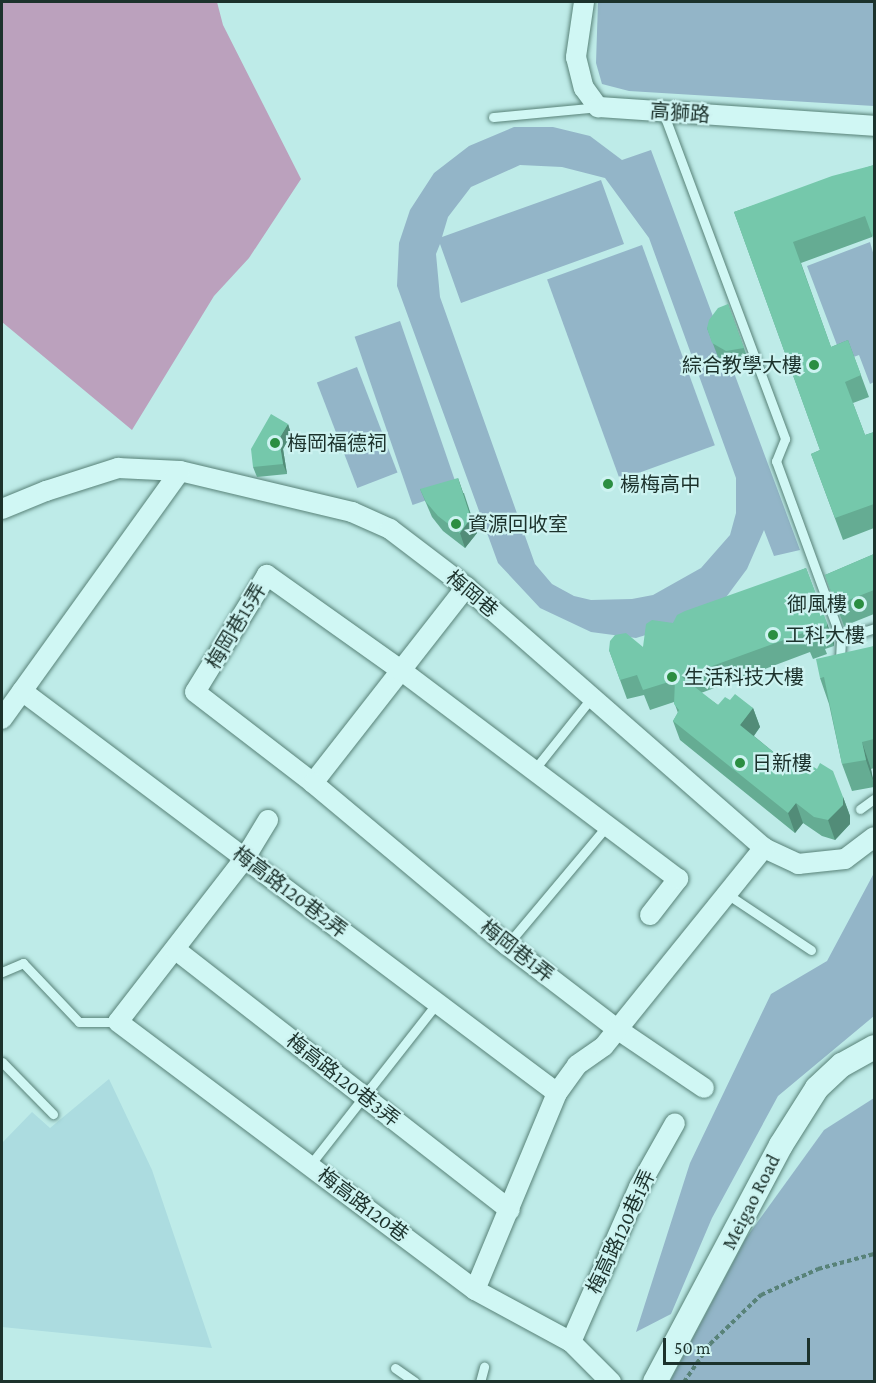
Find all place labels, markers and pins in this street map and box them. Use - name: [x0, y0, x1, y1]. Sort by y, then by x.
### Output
- place label: 綜合教學大樓: [682, 353, 802, 377]
- marker: 綜合教學大樓: [807, 358, 821, 372]
- place label: 梅岡福德祠: [287, 431, 387, 455]
- marker: 梅岡福德祠: [268, 436, 282, 450]
- place label: 楊梅高中: [620, 472, 700, 496]
- marker: 楊梅高中: [601, 477, 615, 491]
- place label: 資源回收室: [468, 512, 568, 536]
- marker: 資源回收室: [449, 517, 463, 531]
- place label: 御風樓: [787, 592, 847, 616]
- marker: 御風樓: [852, 597, 866, 611]
- place label: 工科大樓: [785, 623, 865, 647]
- marker: 工科大樓: [766, 628, 780, 642]
- place label: 生活科技大樓: [684, 665, 804, 689]
- marker: 生活科技大樓: [665, 670, 679, 684]
- place label: 日新樓: [752, 751, 812, 775]
- marker: 日新樓: [733, 756, 747, 770]

